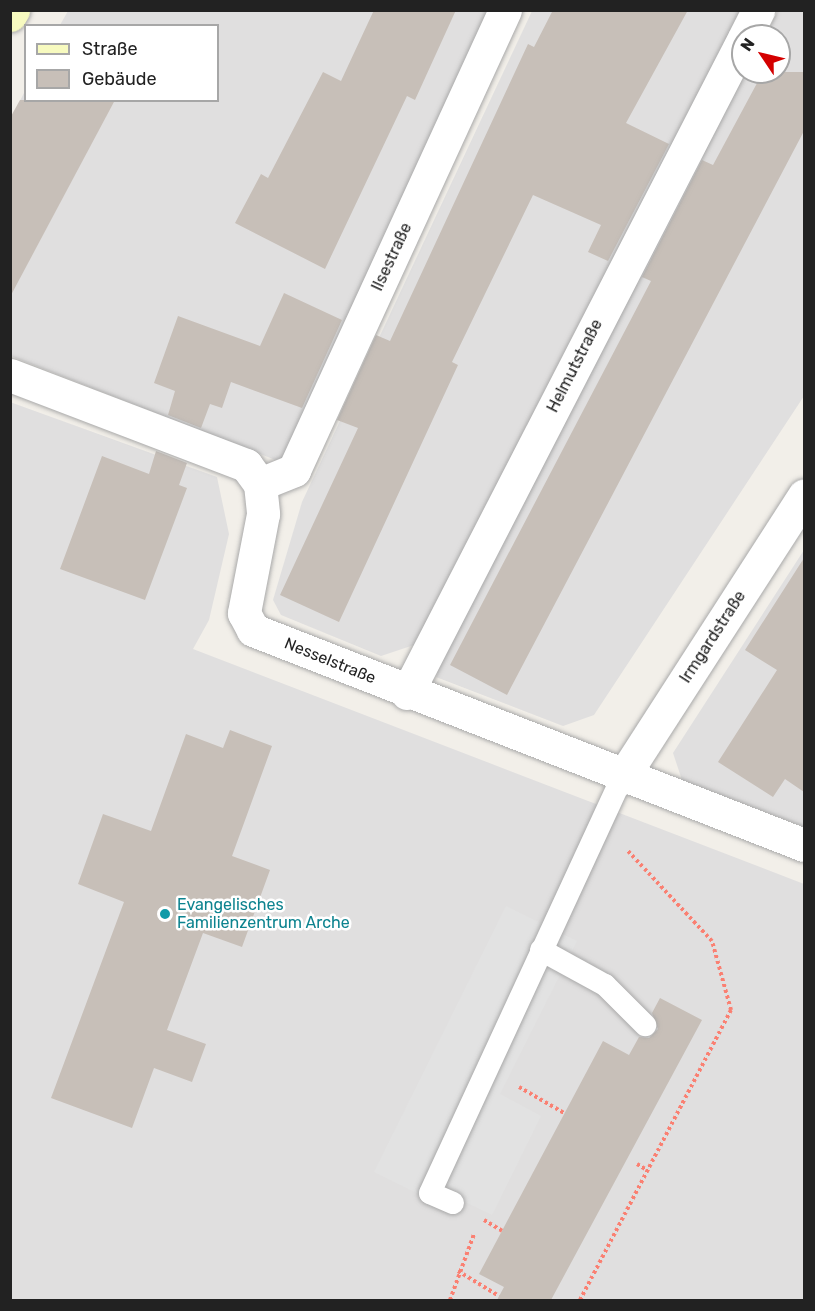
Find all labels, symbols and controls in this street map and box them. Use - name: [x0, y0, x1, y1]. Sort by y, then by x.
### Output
- legend: [24, 24, 219, 102]
- north arrow: [731, 24, 791, 84]
- text: N: [736, 34, 759, 55]
- text: Straße: [82, 38, 138, 60]
- text: Gebäude: [82, 68, 157, 90]
- street label: Ilsestraße: [368, 220, 416, 294]
- street label: Helmutstraße: [543, 316, 607, 416]
- street label: Irmgardstraße: [676, 587, 750, 687]
- street label: Nesselstraße: [282, 634, 378, 688]
- place label: Evangelisches Familienzentrum Arche: [177, 895, 350, 933]
- marker: Evangelisches Familienzentrum Arche: [158, 907, 172, 921]

